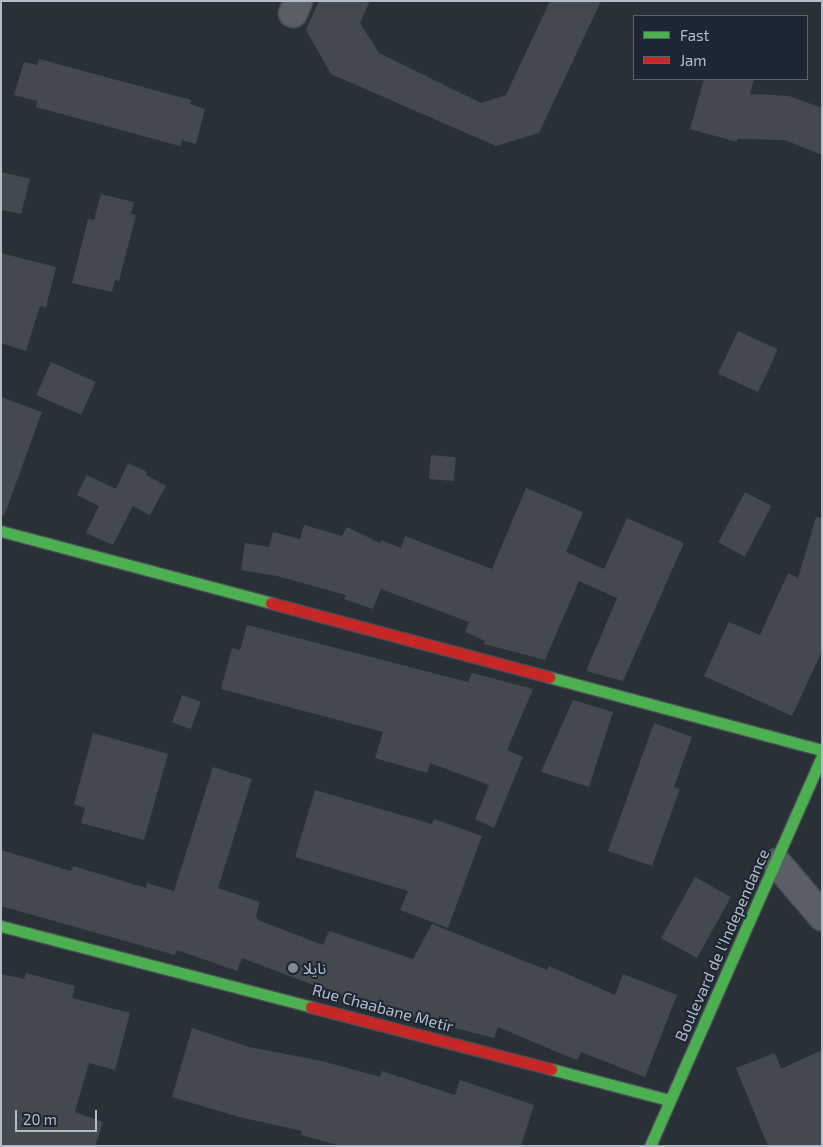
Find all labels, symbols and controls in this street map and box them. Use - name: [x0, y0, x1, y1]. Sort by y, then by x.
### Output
- legend: [633, 15, 808, 80]
- text: Fast: [680, 26, 709, 44]
- text: Jam: [680, 51, 706, 69]
- street label: Boulevard de l'Independance: [671, 846, 773, 1044]
- place label: نايلا: [303, 958, 326, 978]
- marker: نايلا: [287, 962, 299, 974]
- street label: Rue Chaabane Metir: [310, 980, 456, 1036]
- scale bar: [18, 1100, 100, 1132]
- text: 20 m: [23, 1110, 57, 1128]

